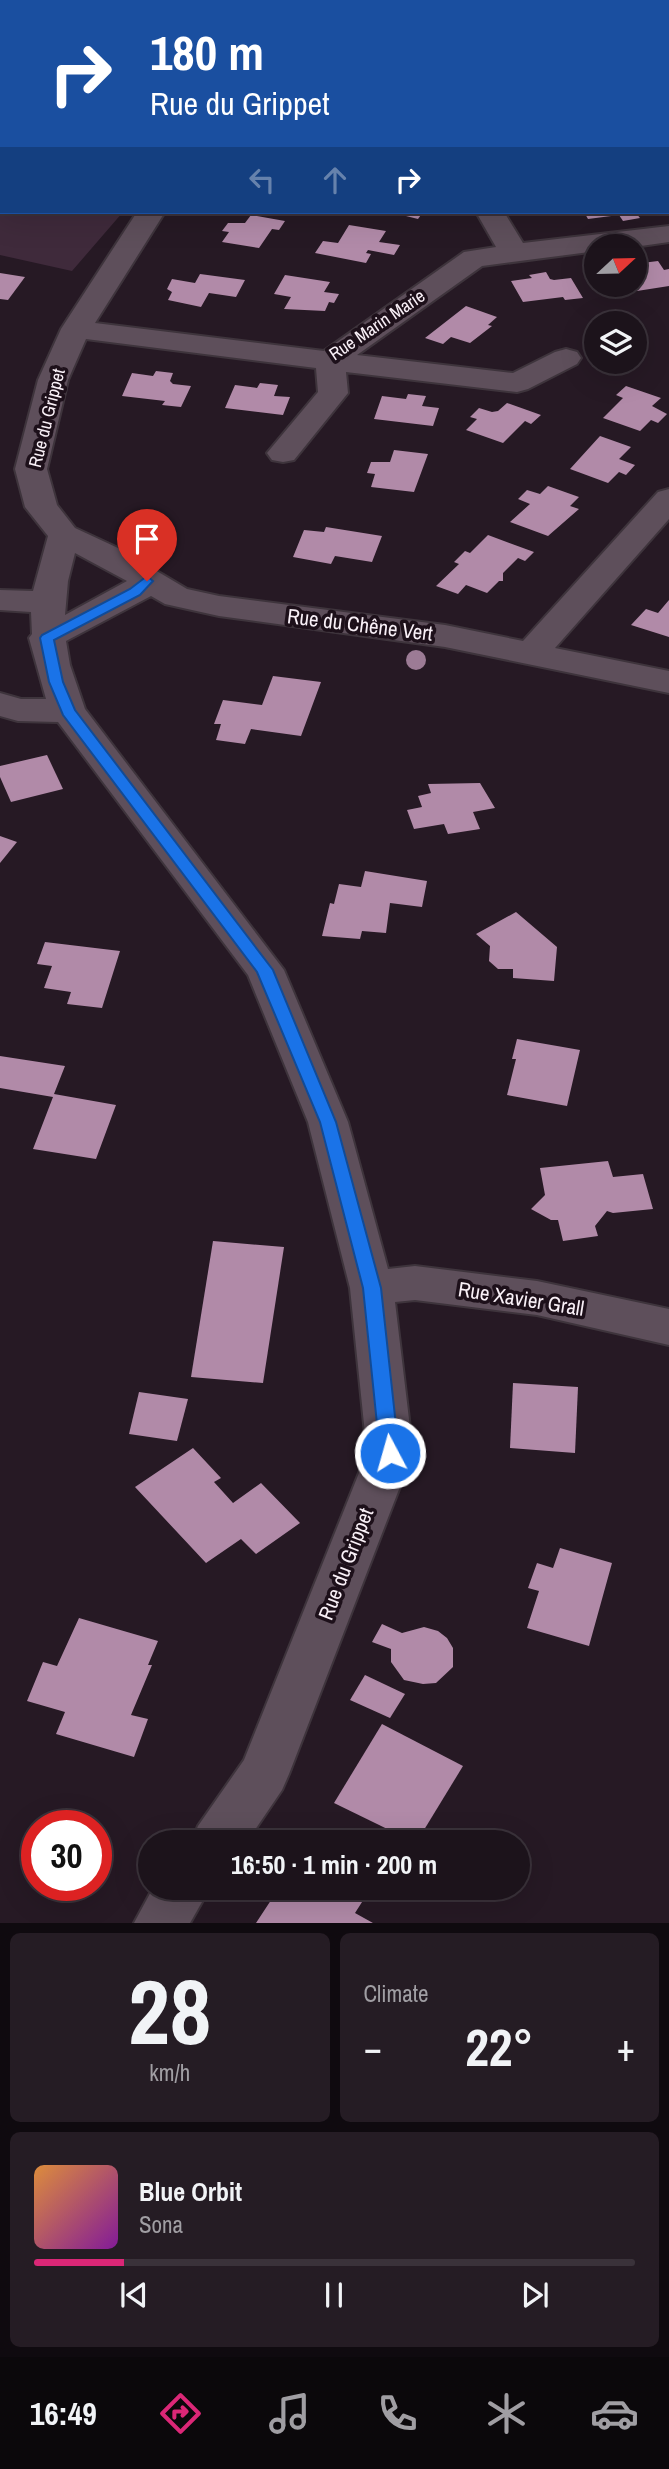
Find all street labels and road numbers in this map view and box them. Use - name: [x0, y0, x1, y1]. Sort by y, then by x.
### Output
- street label: Rue Marin Marie: [324, 283, 430, 366]
- street label: Rue du Grippet: [22, 366, 71, 470]
- street label: Rue du Chêne Vert: [286, 601, 435, 648]
- street label: Rue Xavier Grall: [456, 1274, 586, 1323]
- street label: Rue du Grippet: [311, 1503, 380, 1624]

